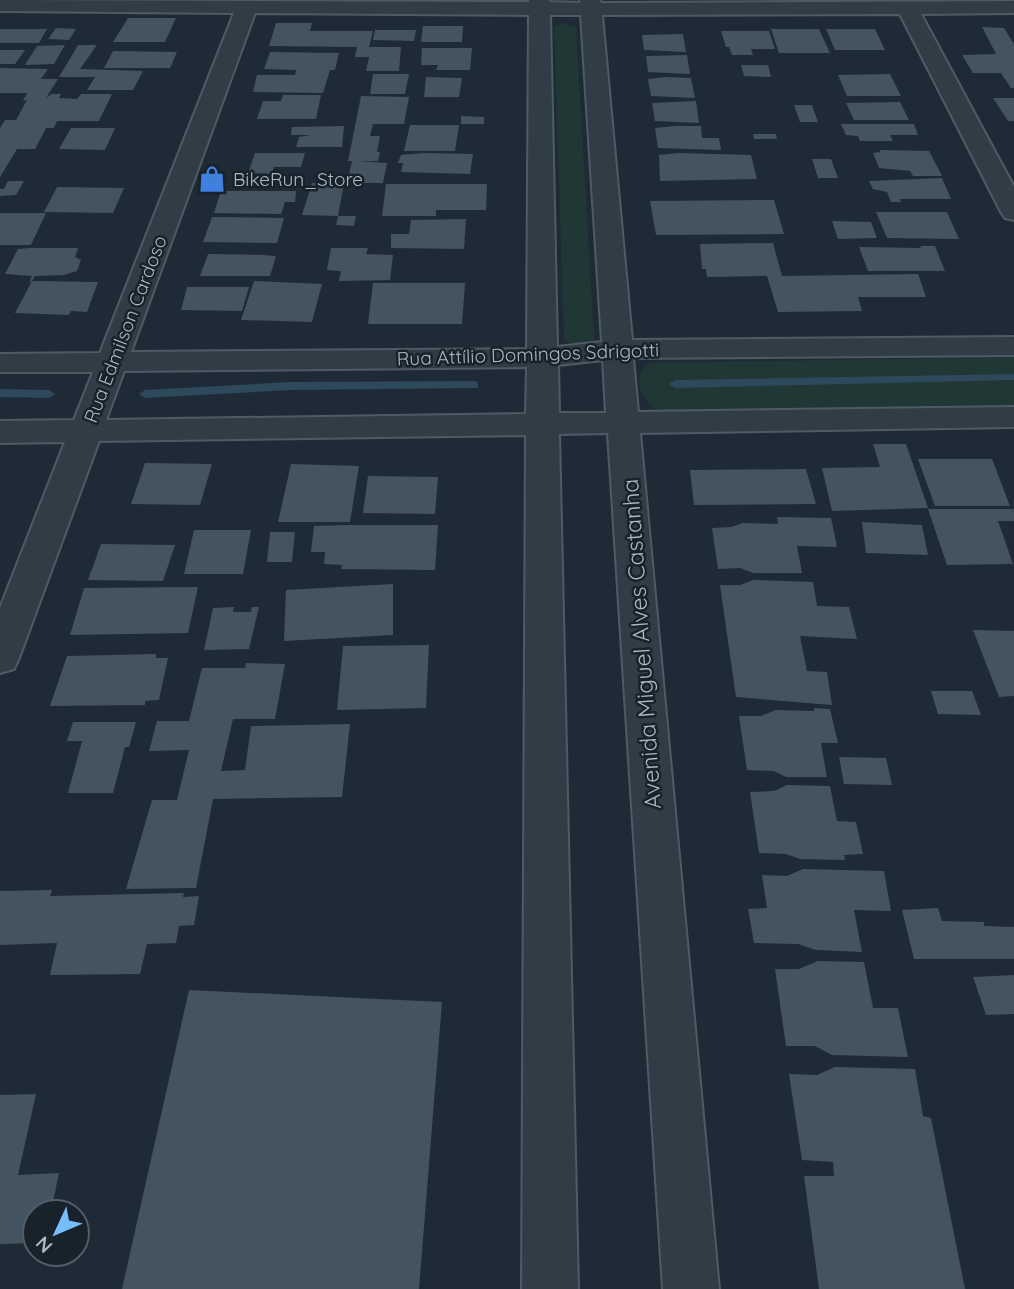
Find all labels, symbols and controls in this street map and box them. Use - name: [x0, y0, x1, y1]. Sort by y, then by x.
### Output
- shop icon: BikeRun_Store: [197, 164, 227, 194]
- place label: BikeRun_Store: [233, 167, 363, 191]
- street label: Rua Edmilson Cardoso: [78, 232, 172, 426]
- street label: Rua Attílio Domingos Sdrigotti: [396, 337, 660, 371]
- street label: Avenida Miguel Alves Castanha: [615, 478, 667, 810]
- north arrow: [21, 1198, 91, 1268]
- text: N: [30, 1231, 57, 1258]

